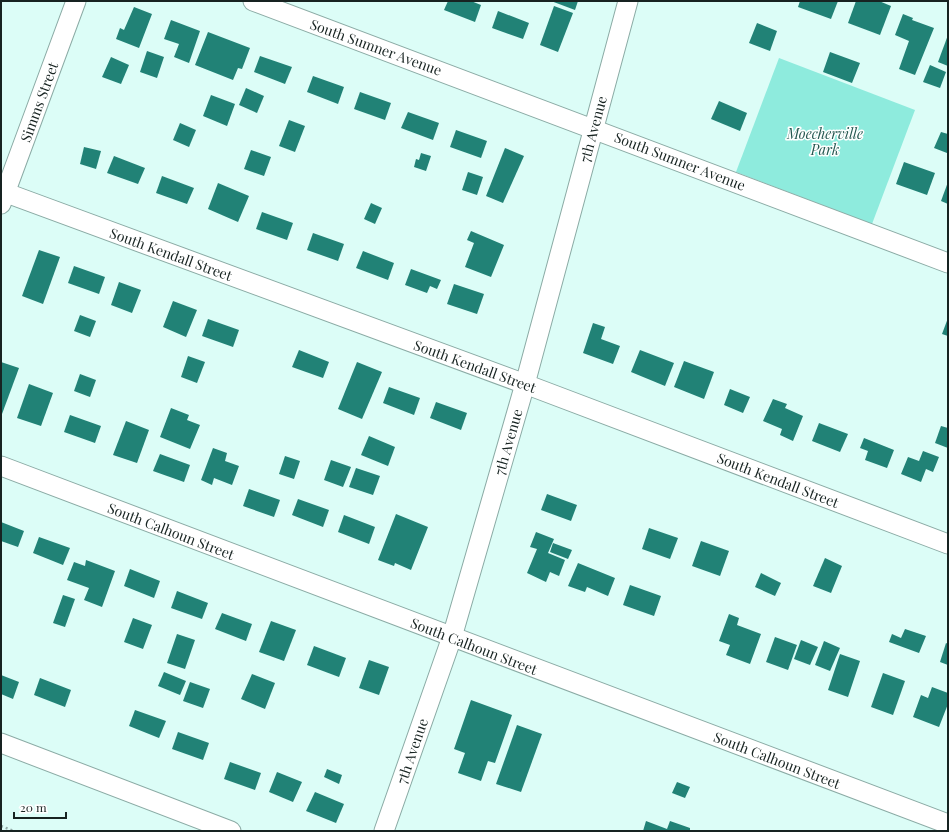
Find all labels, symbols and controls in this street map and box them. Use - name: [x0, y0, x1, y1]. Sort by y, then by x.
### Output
- street label: South Sumner Avenue: [308, 14, 444, 80]
- street label: Simms Street: [16, 58, 63, 145]
- street label: 7th Avenue: [575, 94, 611, 164]
- park label: Moecherville Park: [786, 124, 863, 159]
- street label: South Sumner Avenue: [612, 127, 748, 195]
- street label: South Kendall Street: [107, 223, 236, 285]
- street label: South Kendall Street: [411, 335, 540, 397]
- street label: 7th Avenue: [489, 407, 527, 477]
- street label: South Kendall Street: [714, 448, 843, 512]
- street label: South Calhoun Street: [105, 498, 238, 564]
- street label: South Calhoun Street: [408, 613, 541, 679]
- street label: 7th Avenue: [392, 716, 432, 786]
- street label: South Calhoun Street: [711, 727, 844, 793]
- scale bar: [14, 794, 66, 820]
- text: 20 m: [20, 799, 47, 815]

